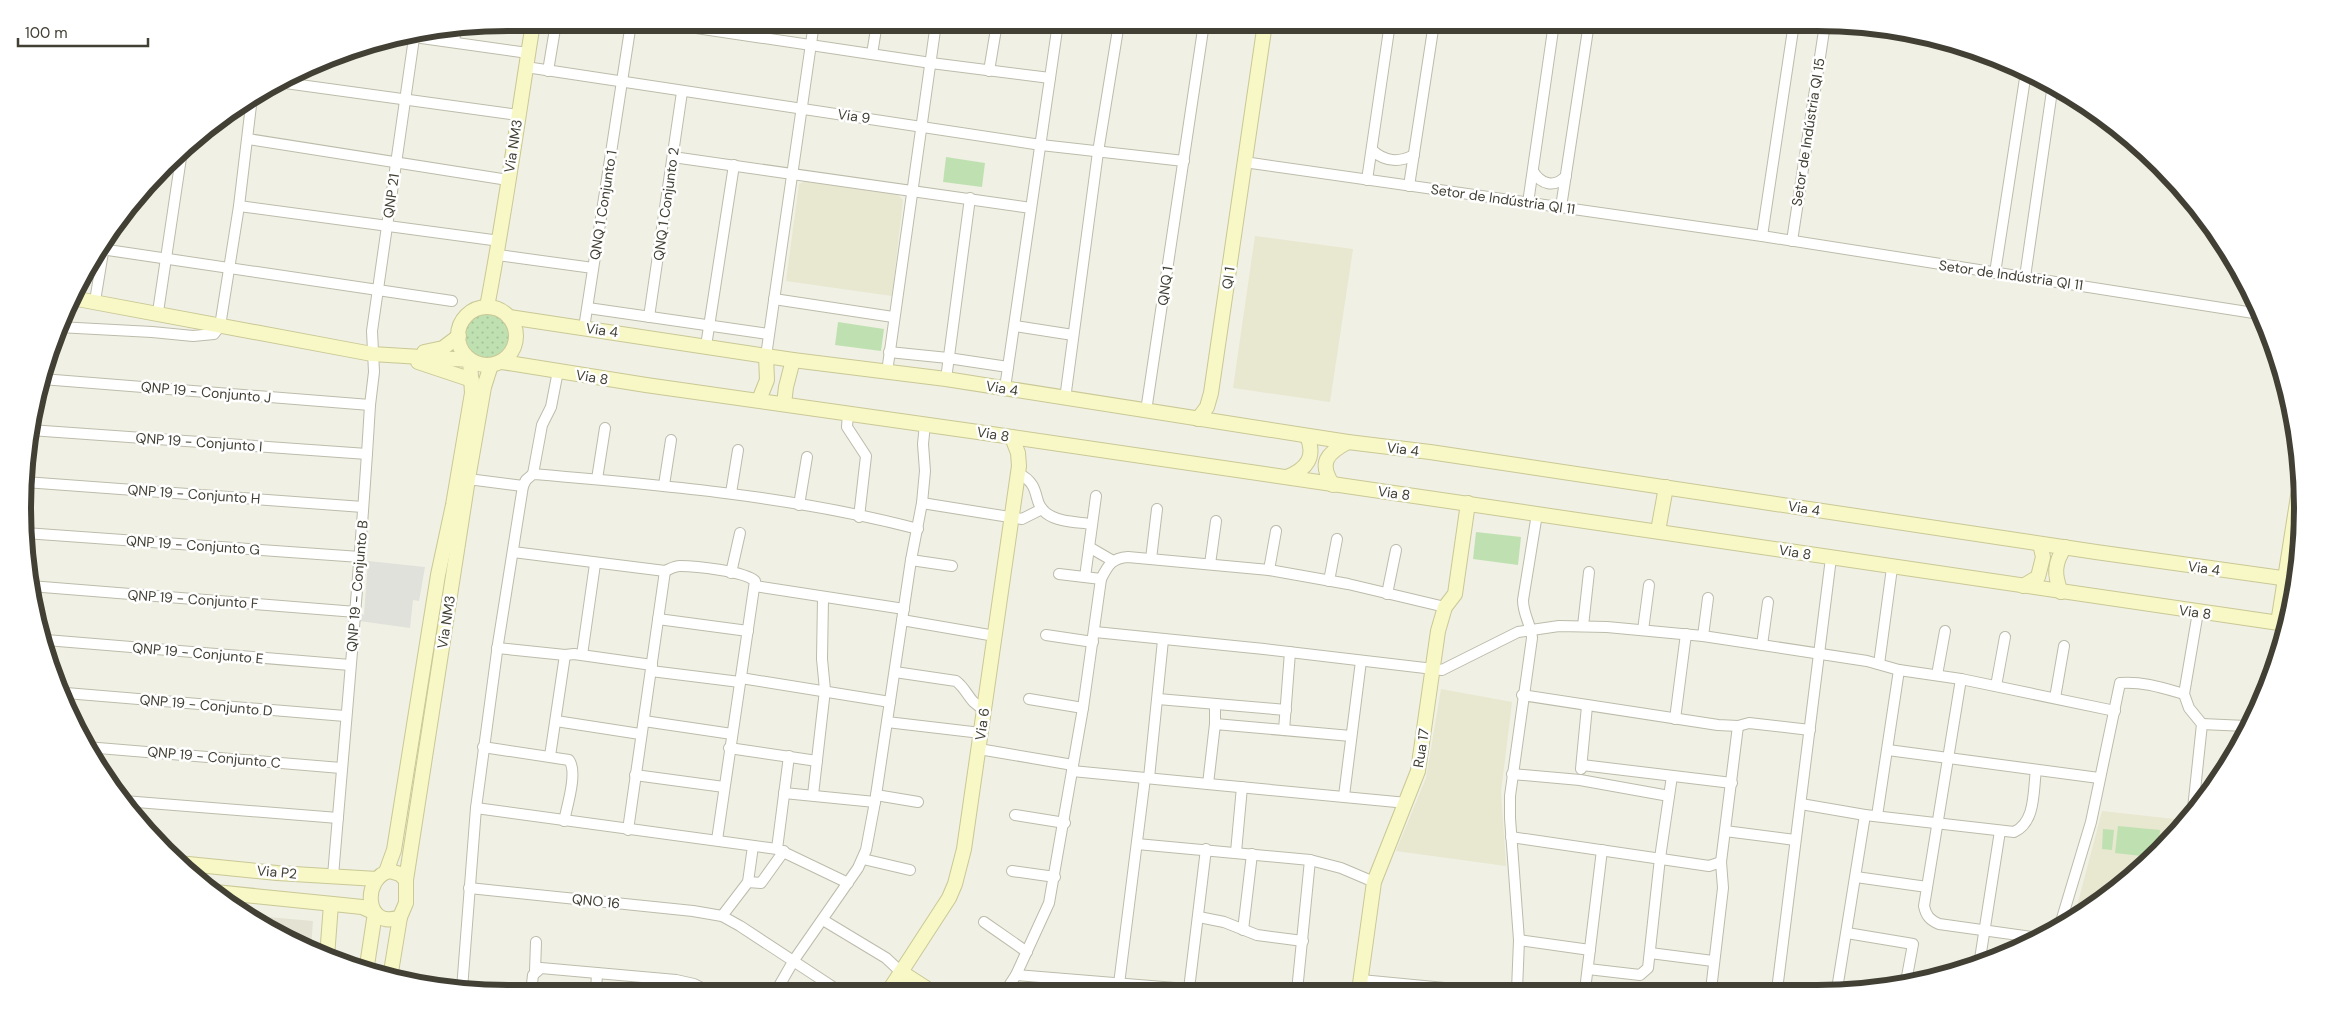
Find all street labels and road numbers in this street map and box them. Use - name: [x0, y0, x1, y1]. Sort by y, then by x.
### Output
- street label: Setor de Indústria QI 15: [1787, 57, 1829, 207]
- street label: Via 9: [836, 105, 872, 127]
- street label: Via NM3: [500, 118, 526, 174]
- street label: QNQ 1 Conjunto 2: [649, 146, 683, 262]
- street label: QNQ 1 Conjunto 1: [585, 149, 621, 261]
- street label: QNP 21: [379, 173, 403, 219]
- street label: Setor de Indústria QI 11: [1430, 180, 1576, 218]
- street label: Setor de Indústria QI 11: [1938, 256, 2084, 294]
- street label: QNQ 1: [1153, 265, 1177, 307]
- street label: QI 1: [1218, 266, 1238, 290]
- street label: Via 4: [585, 319, 620, 341]
- street label: Via 8: [575, 366, 609, 388]
- street label: QNP 19 - Conjunto J: [140, 377, 272, 407]
- street label: Via 4: [985, 377, 1020, 400]
- street label: Via 8: [976, 423, 1010, 445]
- street label: QNP 19 - Conjunto I: [135, 429, 263, 455]
- street label: Via 4: [1386, 438, 1421, 460]
- street label: QNP 19 - Conjunto H: [127, 480, 261, 508]
- street label: Via 8: [1377, 482, 1411, 504]
- street label: Via 4: [1787, 497, 1822, 520]
- street label: QNP 19 - Conjunto B: [342, 519, 372, 653]
- street label: QNP 19 - Conjunto G: [125, 531, 261, 559]
- street label: Via 8: [1778, 541, 1812, 563]
- street label: Via 4: [2187, 557, 2222, 579]
- street label: QNP 19 - Conjunto F: [127, 585, 260, 613]
- street label: Via NM3: [433, 594, 459, 650]
- street label: Via 8: [2178, 601, 2212, 623]
- street label: QNP 19 - Conjunto E: [132, 638, 264, 668]
- street label: QNP 19 - Conjunto D: [139, 690, 273, 720]
- street label: Via 6: [971, 706, 993, 742]
- street label: Rua 17: [1409, 727, 1433, 769]
- street label: QNP 19 - Conjunto C: [147, 742, 281, 772]
- street label: Via P2: [256, 861, 298, 883]
- street label: QNO 16: [571, 890, 621, 912]

